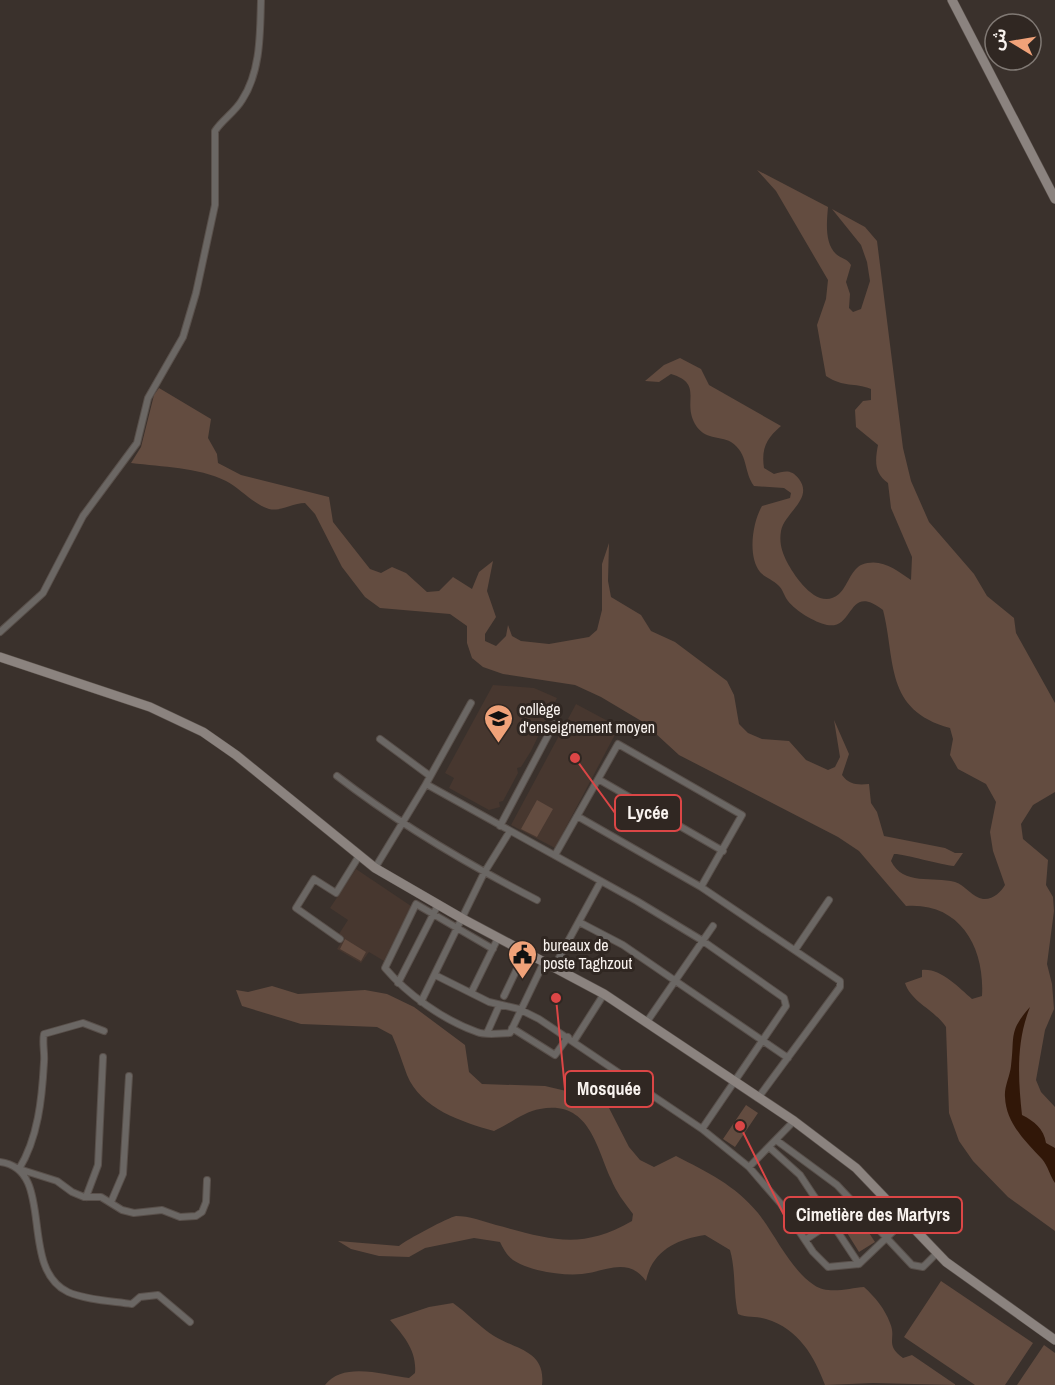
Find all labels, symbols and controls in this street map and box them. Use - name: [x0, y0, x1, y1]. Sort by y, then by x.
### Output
- north arrow: [983, 12, 1043, 72]
- text: ش: [985, 26, 1011, 52]
- place label: collège d'enseignement moyen: [519, 698, 655, 738]
- school or university icon: collège d'enseignement moyen: [482, 702, 514, 744]
- callout: Lycée: [615, 795, 681, 831]
- text: Lycée: [627, 800, 669, 825]
- place label: bureaux de poste Taghzout: [543, 934, 632, 974]
- public building icon: bureaux de poste Taghzout: [506, 938, 538, 980]
- callout: Mosquée: [565, 1071, 653, 1107]
- text: Mosquée: [577, 1076, 641, 1101]
- callout: Cimetière des Martyrs: [784, 1197, 962, 1233]
- text: Cimetière des Martyrs: [796, 1202, 950, 1227]

